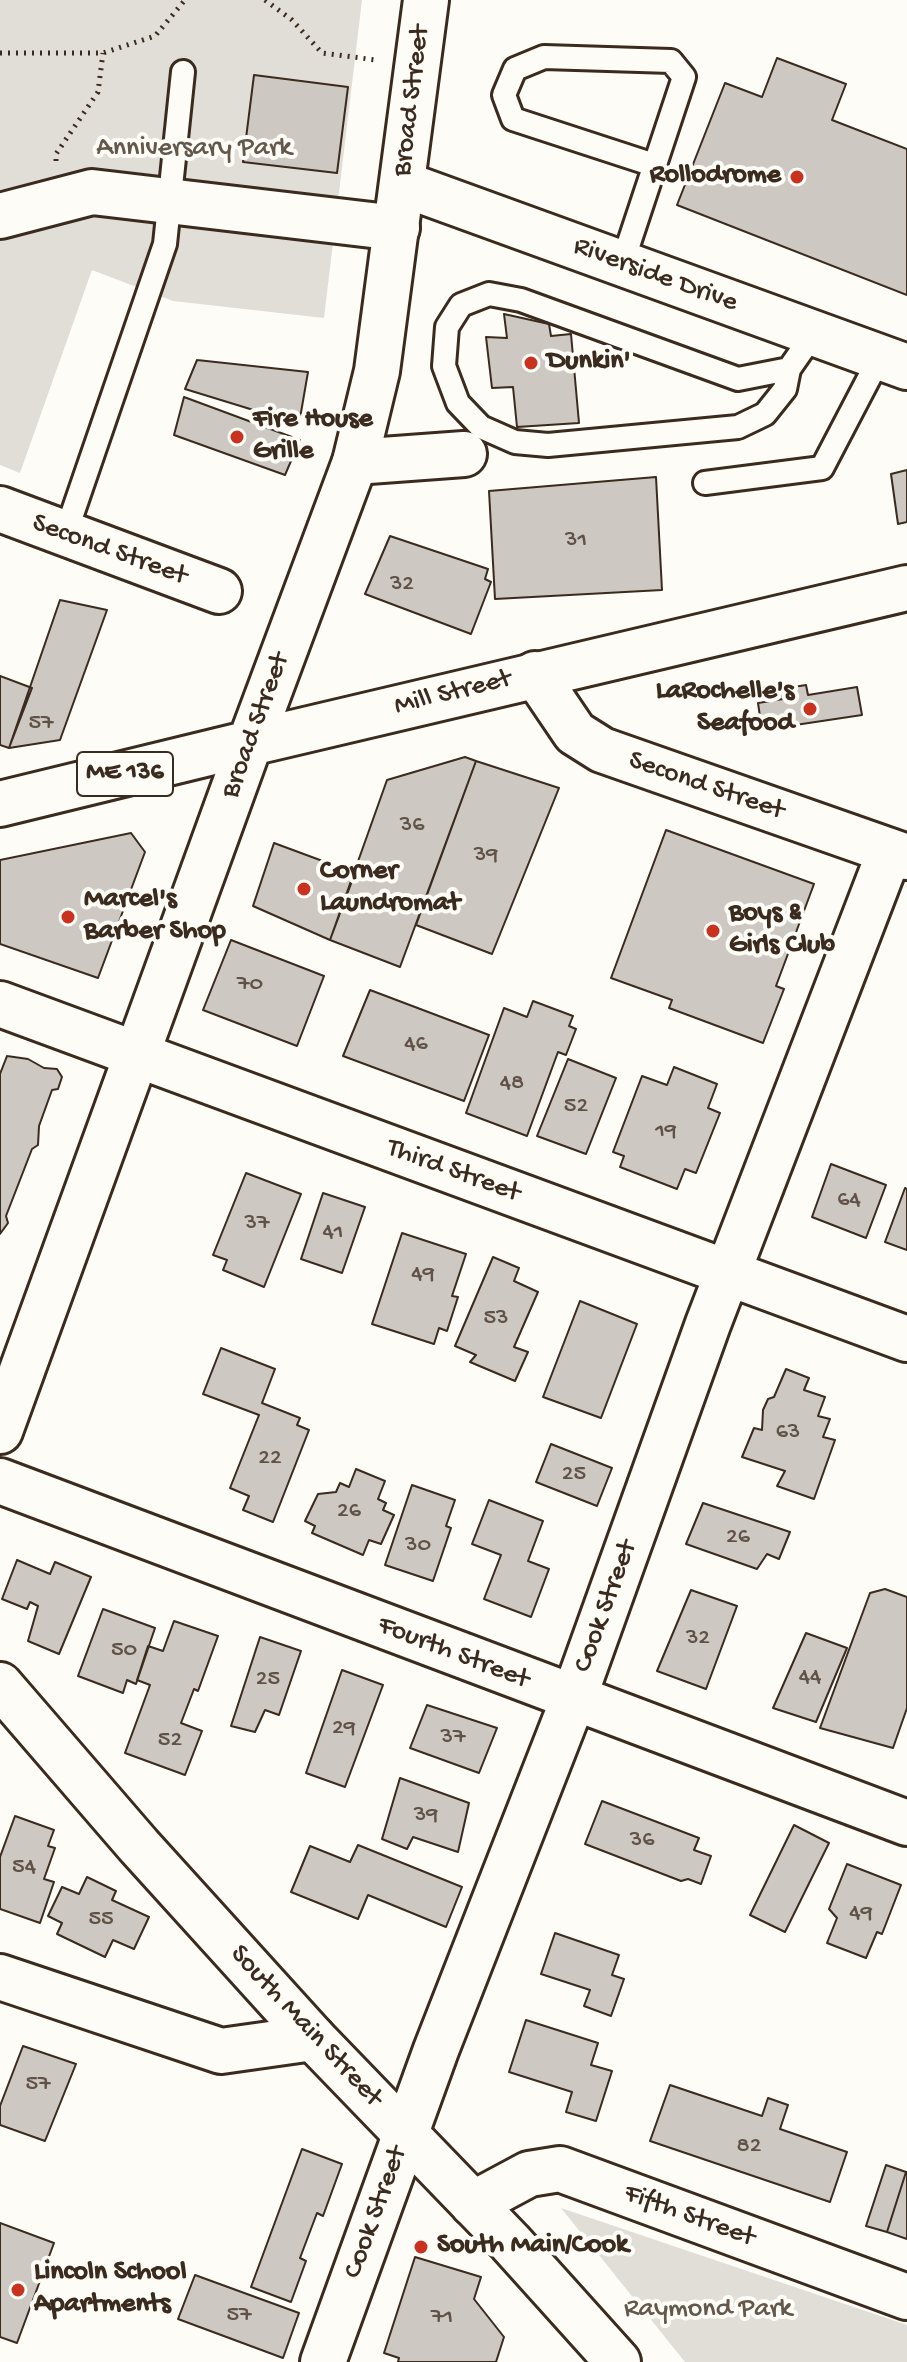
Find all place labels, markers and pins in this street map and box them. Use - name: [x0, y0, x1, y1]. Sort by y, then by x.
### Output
- place label: Rollodrome: [650, 160, 781, 194]
- marker: Rollodrome: [788, 168, 806, 186]
- place label: Dunkin': [547, 346, 631, 380]
- marker: Dunkin': [522, 354, 540, 372]
- place label: Fire House Grille: [253, 404, 373, 470]
- marker: Fire House Grille: [228, 428, 246, 446]
- place label: LaRochelle's Seafood: [656, 676, 794, 742]
- marker: LaRochelle's Seafood: [801, 700, 819, 718]
- place label: Corner Laundromat: [320, 856, 460, 922]
- marker: Corner Laundromat: [295, 880, 313, 898]
- place label: Marcel's Barber Shop: [84, 884, 226, 950]
- place label: Boys & Girls Club: [729, 898, 835, 964]
- marker: Marcel's Barber Shop: [59, 908, 77, 926]
- marker: Boys & Girls Club: [704, 922, 722, 940]
- place label: South Main/Cook: [437, 2230, 629, 2264]
- marker: South Main/Cook: [412, 2238, 430, 2256]
- place label: Lincoln School Apartments: [34, 2257, 187, 2323]
- marker: Lincoln School Apartments: [9, 2281, 27, 2299]

